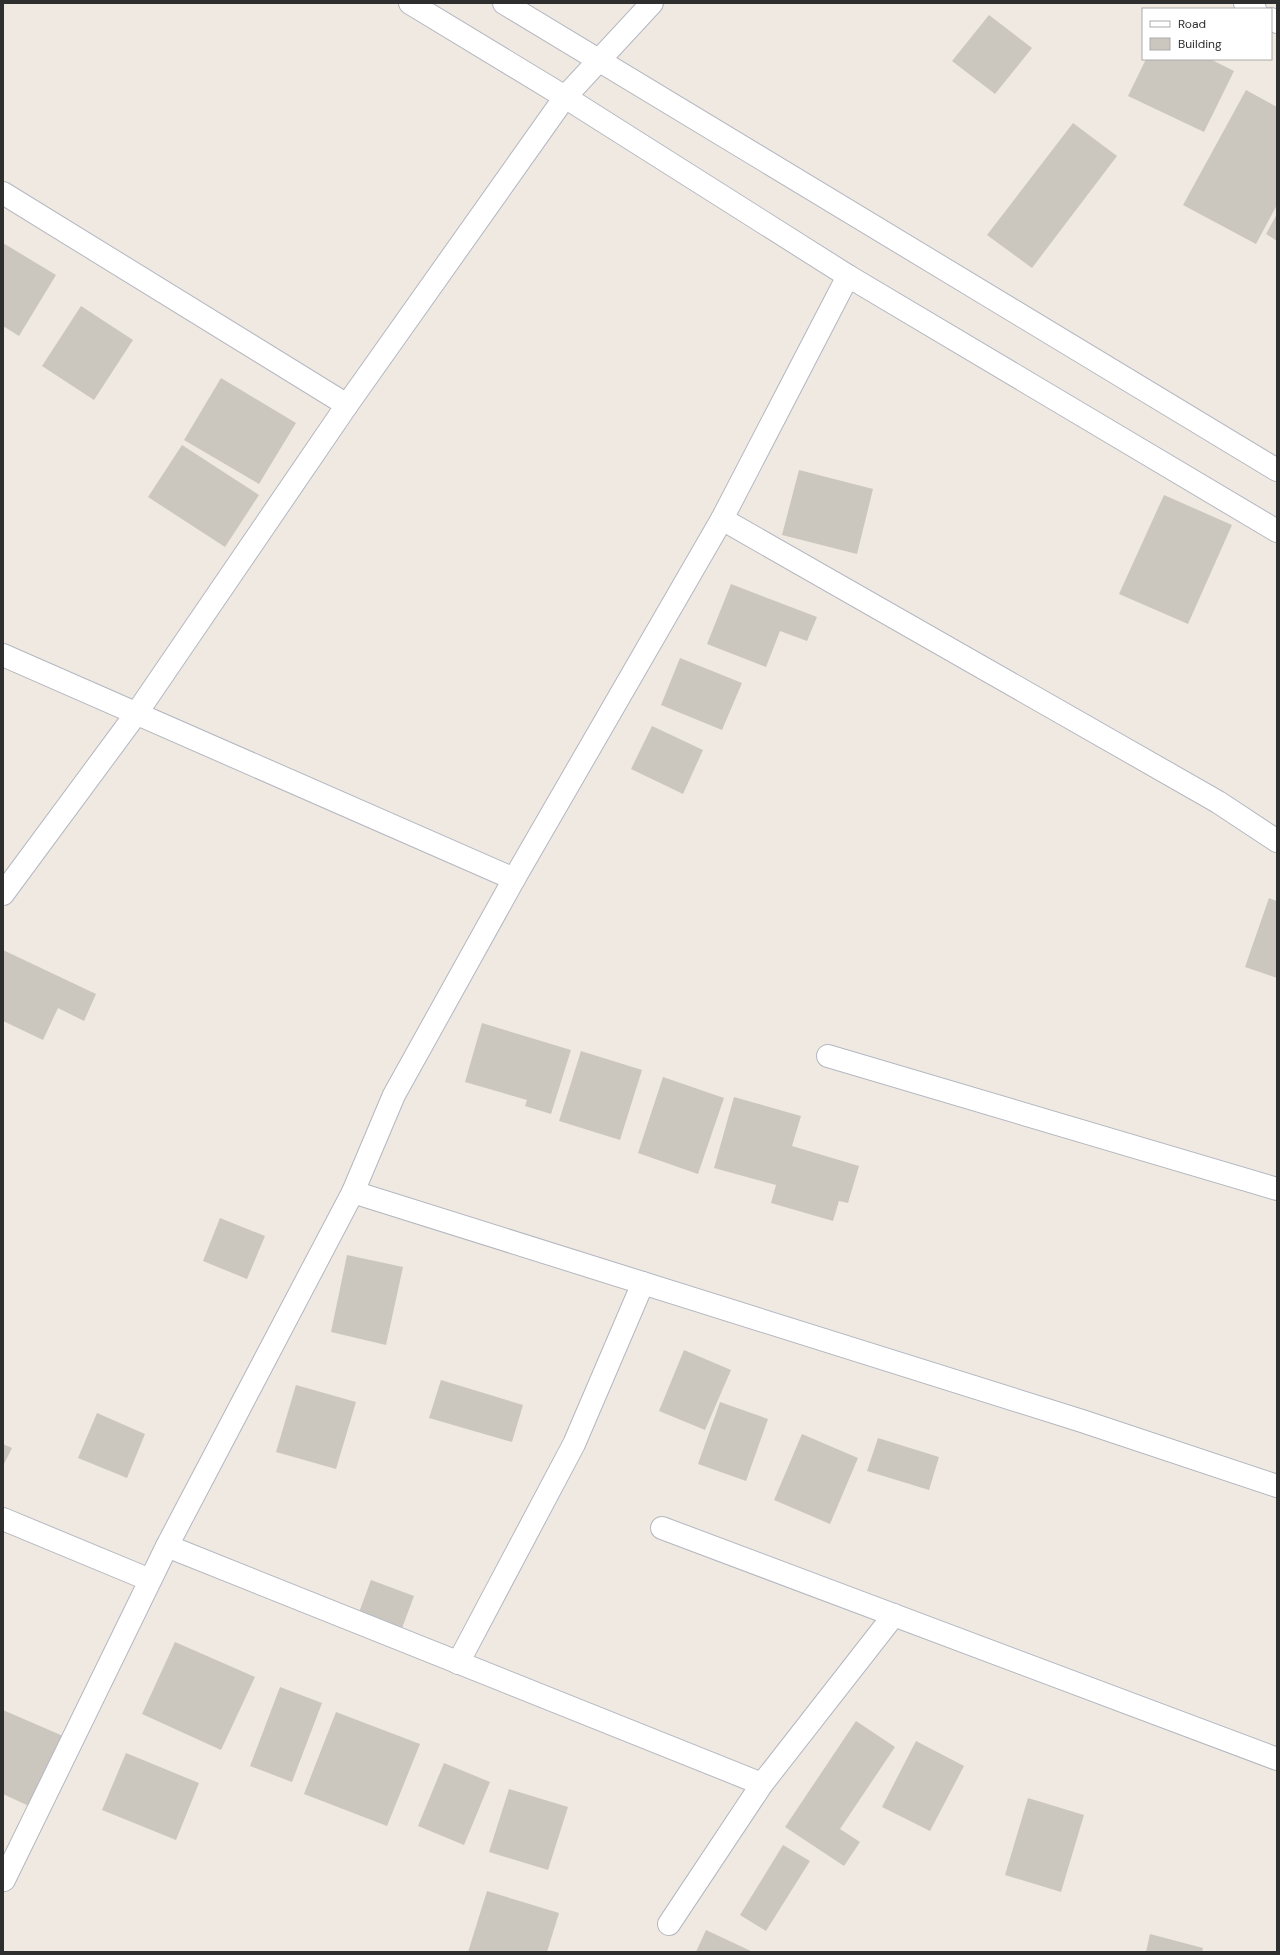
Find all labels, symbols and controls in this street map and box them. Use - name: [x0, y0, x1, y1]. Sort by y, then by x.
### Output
- legend: [1142, 8, 1272, 60]
- text: Road: [1178, 16, 1206, 32]
- text: Building: [1178, 36, 1222, 52]

